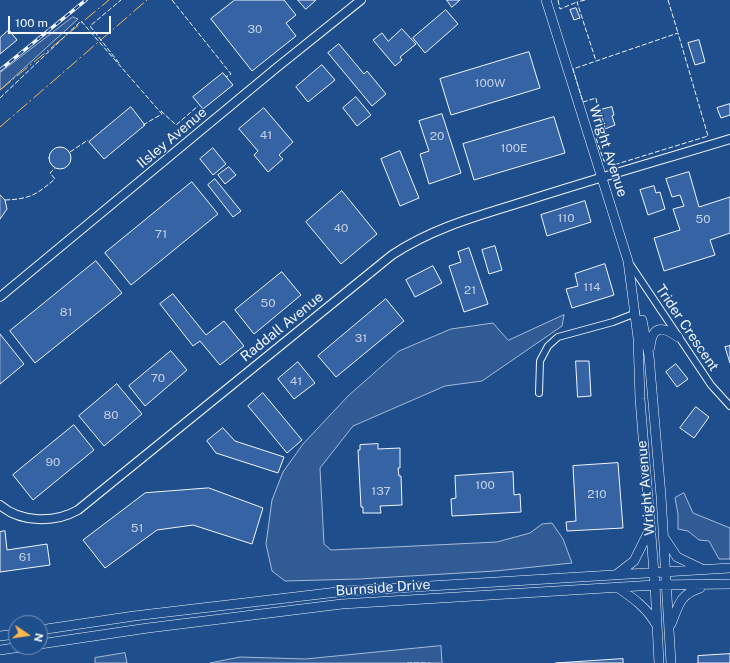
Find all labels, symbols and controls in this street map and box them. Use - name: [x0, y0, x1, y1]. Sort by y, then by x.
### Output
- scale bar: [10, 8, 113, 34]
- text: 100 m: [15, 16, 48, 30]
- house number: 30: [248, 22, 262, 36]
- house number: 100W: [475, 76, 505, 90]
- street label: Wright Avenue: [585, 103, 631, 199]
- street label: Ilsley Avenue: [134, 104, 210, 172]
- house number: 41: [260, 128, 272, 142]
- house number: 20: [430, 129, 444, 143]
- house number: 100E: [501, 141, 527, 155]
- house number: 110: [557, 211, 575, 225]
- house number: 50: [695, 212, 711, 226]
- house number: 40: [334, 221, 348, 235]
- house number: 71: [155, 227, 167, 241]
- house number: 114: [583, 280, 601, 294]
- street label: Trider Crescent: [652, 282, 722, 374]
- house number: 21: [464, 283, 476, 297]
- street label: Raddall Avenue: [237, 289, 327, 365]
- house number: 50: [260, 296, 276, 310]
- house number: 81: [60, 305, 72, 319]
- house number: 31: [355, 331, 367, 345]
- house number: 70: [151, 371, 165, 385]
- house number: 41: [290, 374, 302, 388]
- house number: 80: [103, 408, 119, 422]
- street label: Wright Avenue: [633, 440, 659, 536]
- house number: 90: [46, 455, 60, 469]
- house number: 100: [475, 478, 495, 492]
- house number: 137: [371, 484, 391, 498]
- house number: 210: [587, 487, 607, 501]
- house number: 51: [131, 521, 143, 535]
- house number: 61: [19, 550, 31, 564]
- street label: Burnside Drive: [335, 576, 431, 600]
- north arrow: [8, 615, 48, 655]
- text: N: [32, 632, 46, 643]

